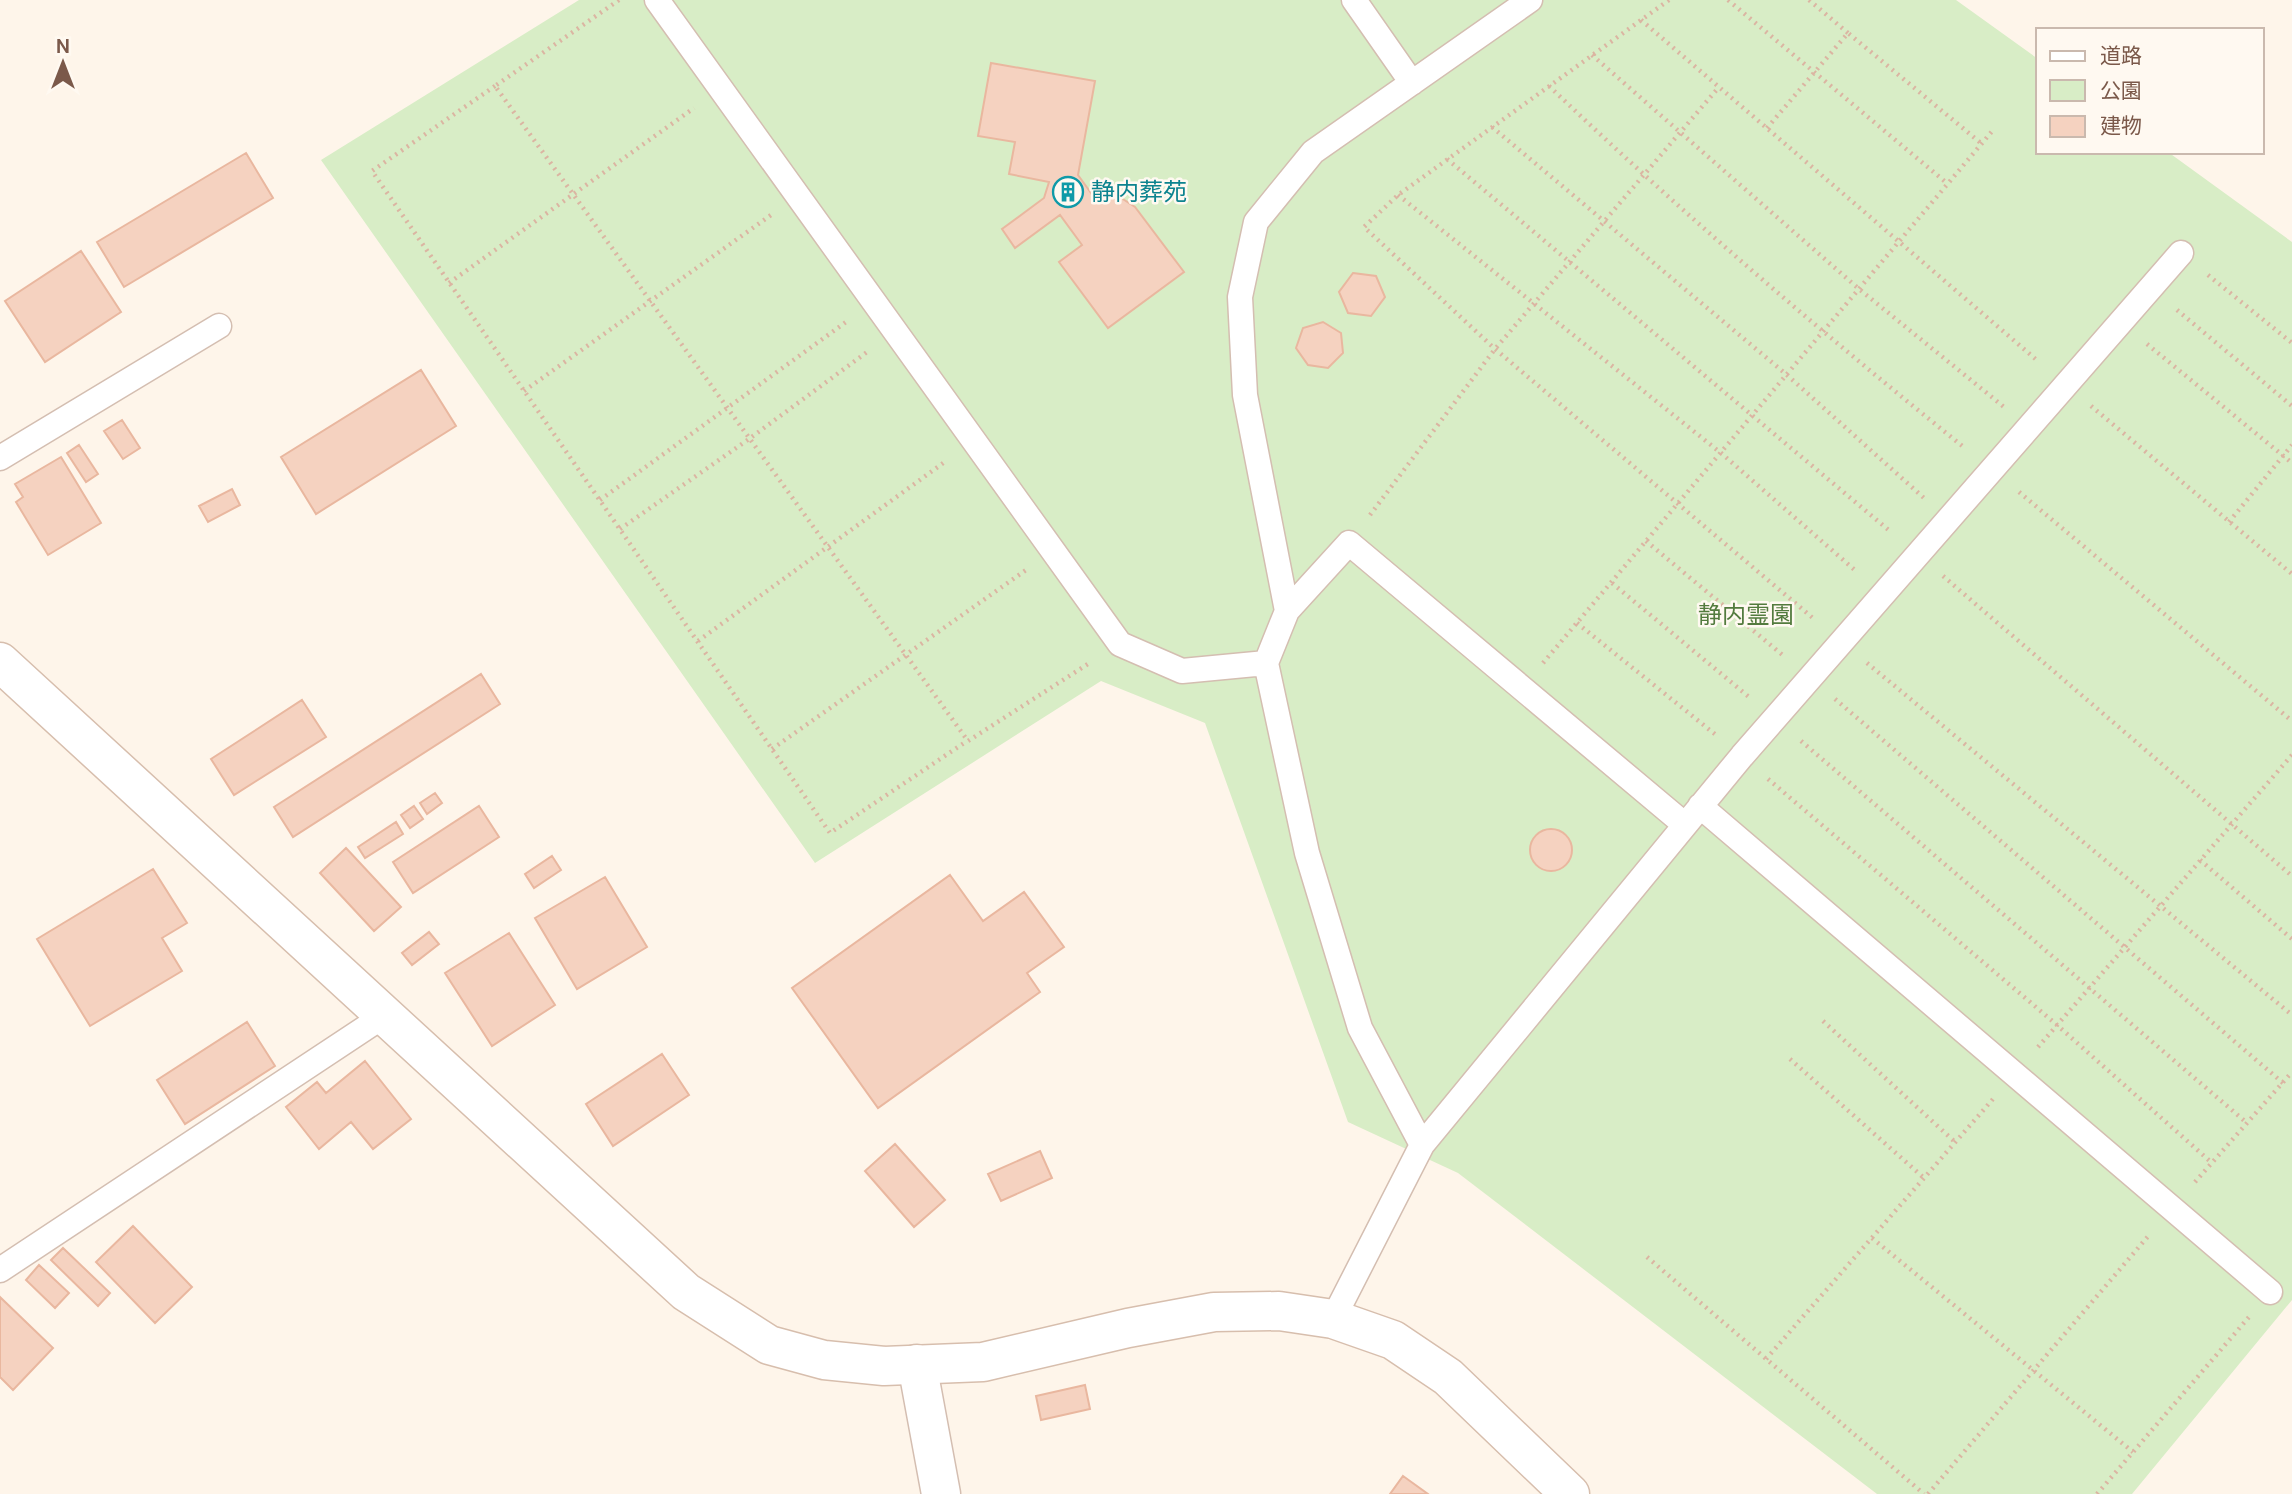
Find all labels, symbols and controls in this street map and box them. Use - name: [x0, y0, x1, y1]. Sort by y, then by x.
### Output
- north arrow: [28, 28, 98, 98]
- legend: [2036, 28, 2264, 154]
- text: N: [56, 34, 70, 59]
- text: 道路: [2100, 42, 2142, 70]
- text: 公園: [2100, 77, 2142, 105]
- text: 建物: [2100, 112, 2142, 140]
- building icon: 静内葬苑: [1051, 175, 1085, 209]
- place label: 静内葬苑: [1091, 176, 1187, 207]
- park label: 静内霊園: [1698, 599, 1794, 630]

